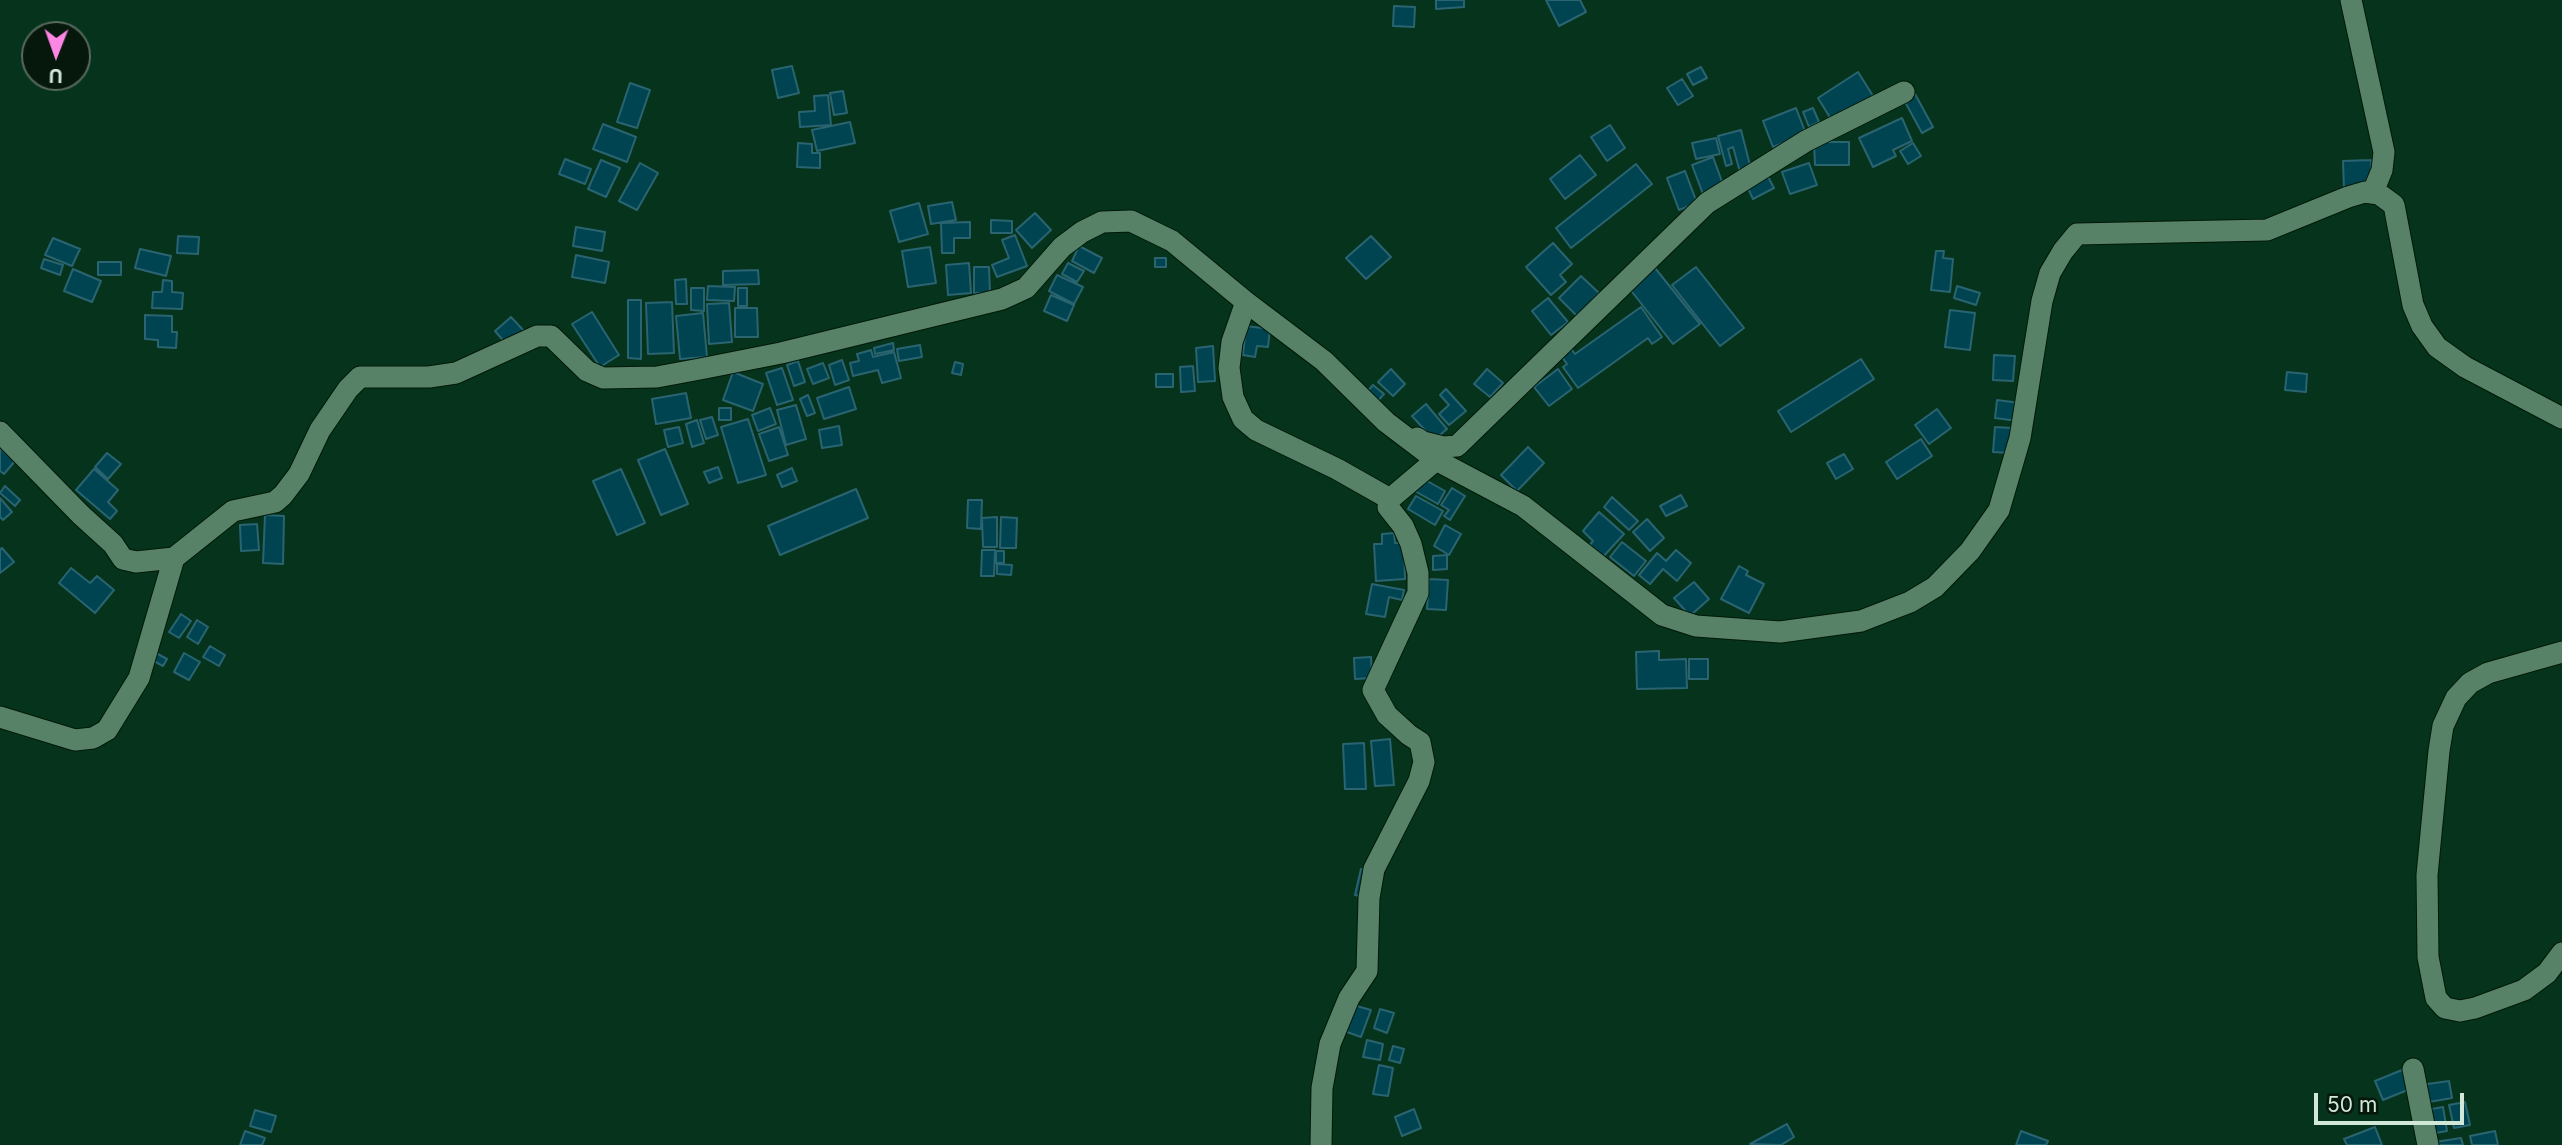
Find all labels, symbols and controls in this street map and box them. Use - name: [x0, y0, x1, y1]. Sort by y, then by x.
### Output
- north arrow: [21, 21, 91, 91]
- text: U: [49, 64, 63, 87]
- scale bar: [2317, 1078, 2468, 1122]
- text: 50 m: [2327, 1092, 2377, 1117]

